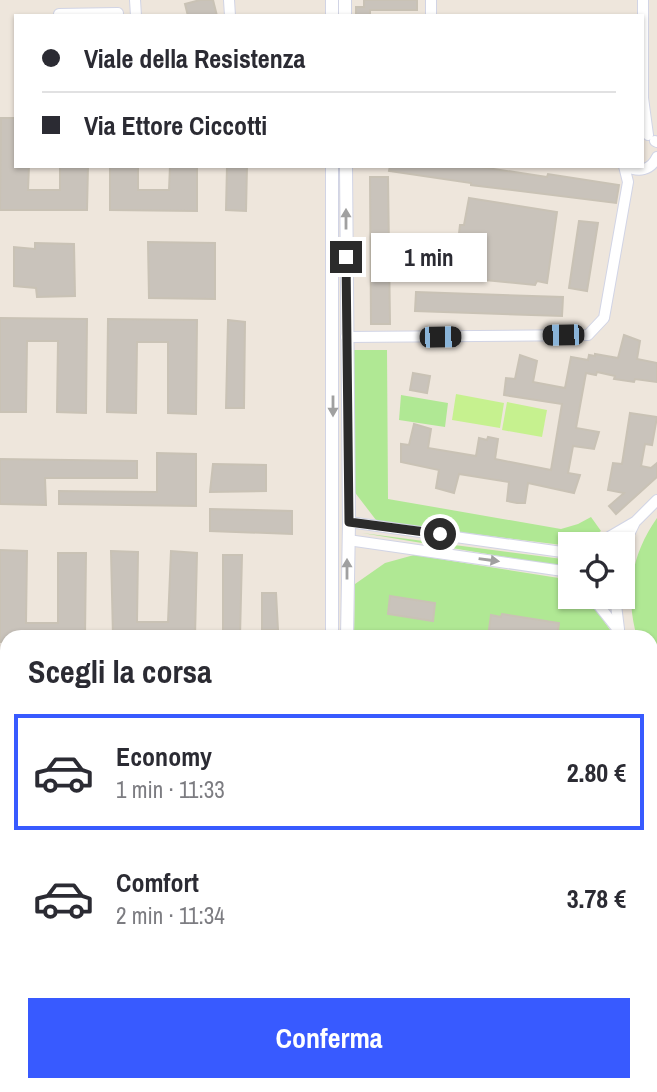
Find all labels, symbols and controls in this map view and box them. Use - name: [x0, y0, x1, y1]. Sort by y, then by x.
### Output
- text: Viale della Resistenza: [84, 41, 305, 76]
- text: Via Ettore Ciccotti: [84, 108, 267, 143]
- one-way arrow: [340, 208, 352, 230]
- callout: 1 min: [370, 232, 486, 282]
- route end: [330, 241, 362, 273]
- text: 1 min: [404, 242, 454, 273]
- car: [542, 324, 585, 346]
- car: [419, 326, 462, 348]
- one-way arrow: [327, 395, 339, 417]
- route start: [424, 518, 456, 550]
- map controls: [558, 532, 635, 609]
- button: locate: [558, 532, 635, 609]
- one-way arrow: [478, 555, 500, 566]
- one-way arrow: [341, 558, 353, 580]
- text: Scegli la corsa: [28, 650, 212, 693]
- text: Economy: [116, 739, 212, 774]
- icon: car: [32, 741, 95, 804]
- text: 2.80 €: [567, 755, 626, 790]
- text: 1 min · 11:33: [116, 774, 225, 805]
- text: Comfort: [116, 865, 199, 900]
- icon: car: [32, 867, 95, 930]
- text: 3.78 €: [567, 881, 626, 916]
- text: 2 min · 11:34: [116, 900, 225, 931]
- button: Conferma: [28, 998, 630, 1078]

